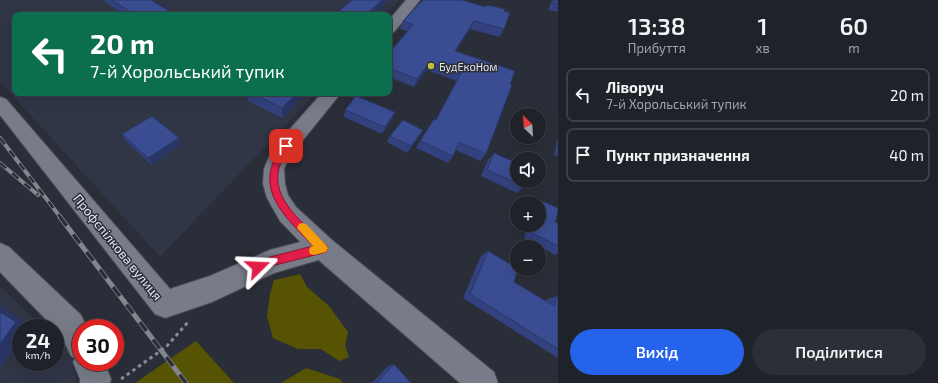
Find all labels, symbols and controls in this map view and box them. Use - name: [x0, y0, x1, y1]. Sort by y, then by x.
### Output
- text: 13:38: [628, 11, 686, 40]
- text: 1: [758, 11, 768, 40]
- text: 60: [839, 11, 868, 40]
- text: 20 m: [90, 26, 155, 60]
- icon: left: [24, 28, 76, 80]
- text: Прибуття: [628, 40, 686, 56]
- text: хв: [756, 40, 770, 56]
- text: m: [848, 40, 860, 56]
- text: 7-й Хорольський тупик: [90, 60, 285, 82]
- place label: БудЕкоНом: [439, 60, 498, 74]
- marker: БудЕкоНом: [426, 61, 436, 71]
- text: Ліворуч: [606, 78, 664, 96]
- icon: left: [572, 84, 594, 106]
- text: 20 m: [890, 86, 924, 104]
- text: 7-й Хорольський тупик: [606, 96, 747, 112]
- north arrow: [510, 108, 546, 144]
- map controls: [510, 108, 546, 276]
- pin: [269, 129, 303, 163]
- icon: arrive: [275, 135, 297, 157]
- icon: arrive: [572, 144, 594, 166]
- text: Пункт призначення: [606, 146, 750, 164]
- text: 40 m: [889, 146, 924, 164]
- button: sound: [510, 152, 546, 188]
- street label: Профспілкова вулиця: [70, 191, 166, 303]
- button: +: [510, 196, 546, 232]
- button: −: [510, 240, 546, 276]
- position arrow: [237, 246, 279, 288]
- speed limit sign: 30: [72, 319, 124, 371]
- text: 24: [26, 328, 50, 352]
- button: Вихід: [570, 329, 744, 375]
- button: Поділитися: [752, 329, 926, 375]
- text: km/h: [26, 349, 50, 361]

